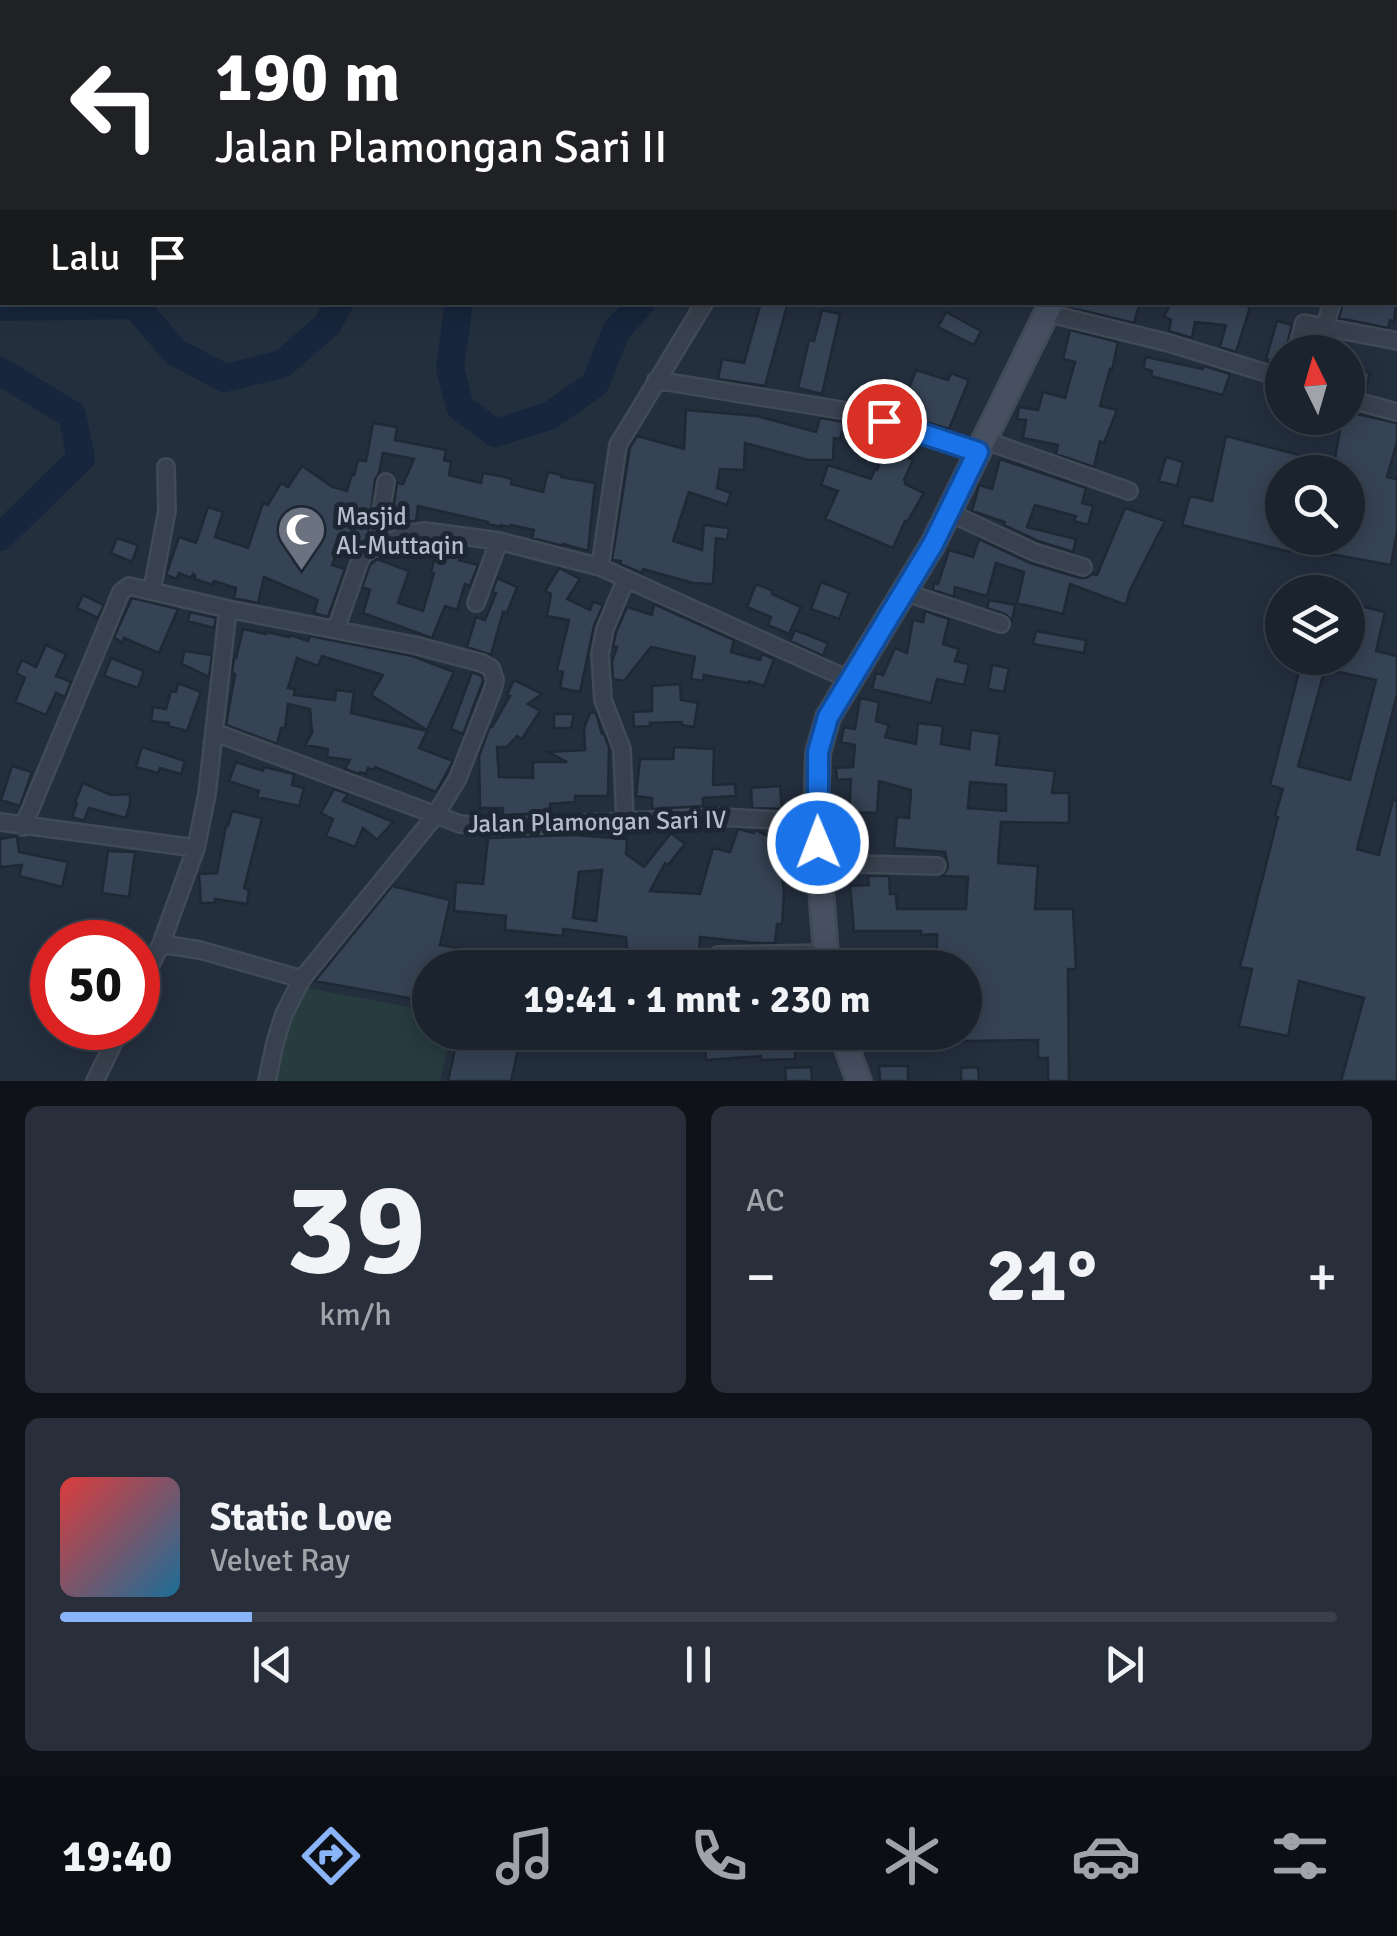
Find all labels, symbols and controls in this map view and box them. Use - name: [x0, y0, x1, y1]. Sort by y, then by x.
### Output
- text: 190 m: [215, 34, 400, 120]
- icon: left: [50, 40, 180, 170]
- text: Jalan Plamongan Sari II: [215, 120, 667, 175]
- icon: arrive: [140, 230, 195, 285]
- text: Lalu: [50, 234, 120, 281]
- north arrow: [1265, 335, 1365, 435]
- map controls: [1265, 335, 1365, 675]
- pin: [842, 379, 927, 464]
- icon: arrive: [857, 394, 912, 449]
- button: search: [1265, 455, 1365, 555]
- place label: Masjid Al-Muttaqin: [336, 501, 464, 561]
- mosque icon: Masjid Al-Muttaqin: [275, 504, 327, 572]
- button: layers: [1265, 575, 1365, 675]
- position arrow: [766, 791, 870, 895]
- street label: Jalan Plamongan Sari IV: [468, 804, 726, 839]
- speed limit sign: 50: [30, 920, 160, 1050]
- text: 19:41 · 1 mnt · 230 m: [523, 976, 871, 1023]
- text: 39: [285, 1150, 426, 1310]
- text: AC: [746, 1181, 784, 1220]
- text: 21°: [986, 1229, 1097, 1322]
- text: −: [746, 1243, 776, 1311]
- text: +: [1307, 1243, 1337, 1311]
- text: km/h: [319, 1295, 392, 1334]
- text: Static Love: [210, 1494, 392, 1541]
- text: Velvet Ray: [210, 1541, 350, 1580]
- icon: previous: [245, 1637, 300, 1692]
- icon: pause: [671, 1637, 726, 1692]
- icon: next: [1097, 1637, 1152, 1692]
- icon: directions: [296, 1821, 366, 1891]
- icon: music: [490, 1821, 560, 1891]
- icon: phone: [684, 1821, 754, 1891]
- icon: climate: [877, 1821, 947, 1891]
- icon: car: [1071, 1821, 1141, 1891]
- icon: filters: [1265, 1821, 1335, 1891]
- text: 19:40: [62, 1829, 172, 1884]

